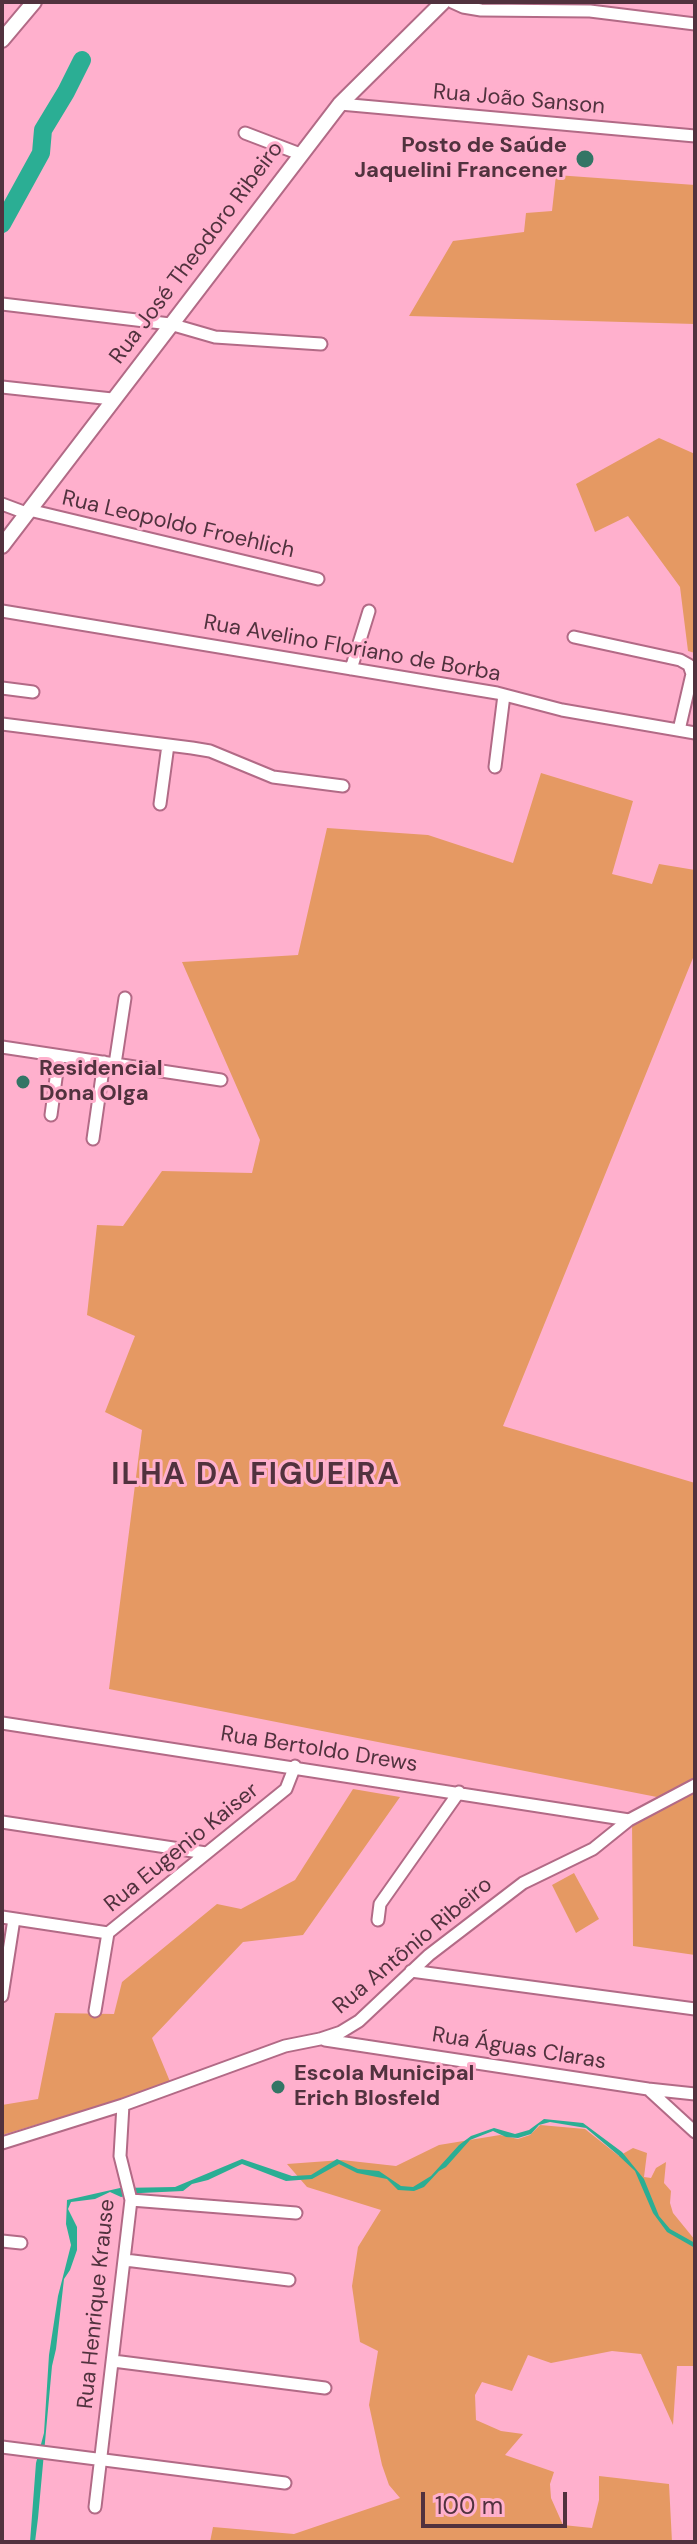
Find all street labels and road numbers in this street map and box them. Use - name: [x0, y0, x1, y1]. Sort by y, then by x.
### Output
- street label: Rua João Sanson: [432, 79, 606, 121]
- street label: Rua José Theodoro Ribeiro: [105, 137, 289, 369]
- street label: Rua Leopoldo Froehlich: [59, 485, 297, 565]
- street label: Rua Avelino Floriano de Borba: [201, 610, 503, 688]
- street label: Rua Bertoldo Drews: [219, 1721, 419, 1779]
- street label: Rua Eugenio Kaiser: [99, 1778, 265, 1918]
- street label: Rua Antônio Ribeiro: [328, 1872, 498, 2020]
- street label: Rua Águas Claras: [430, 2022, 608, 2076]
- street label: Rua Henrique Krause: [73, 2198, 121, 2410]

